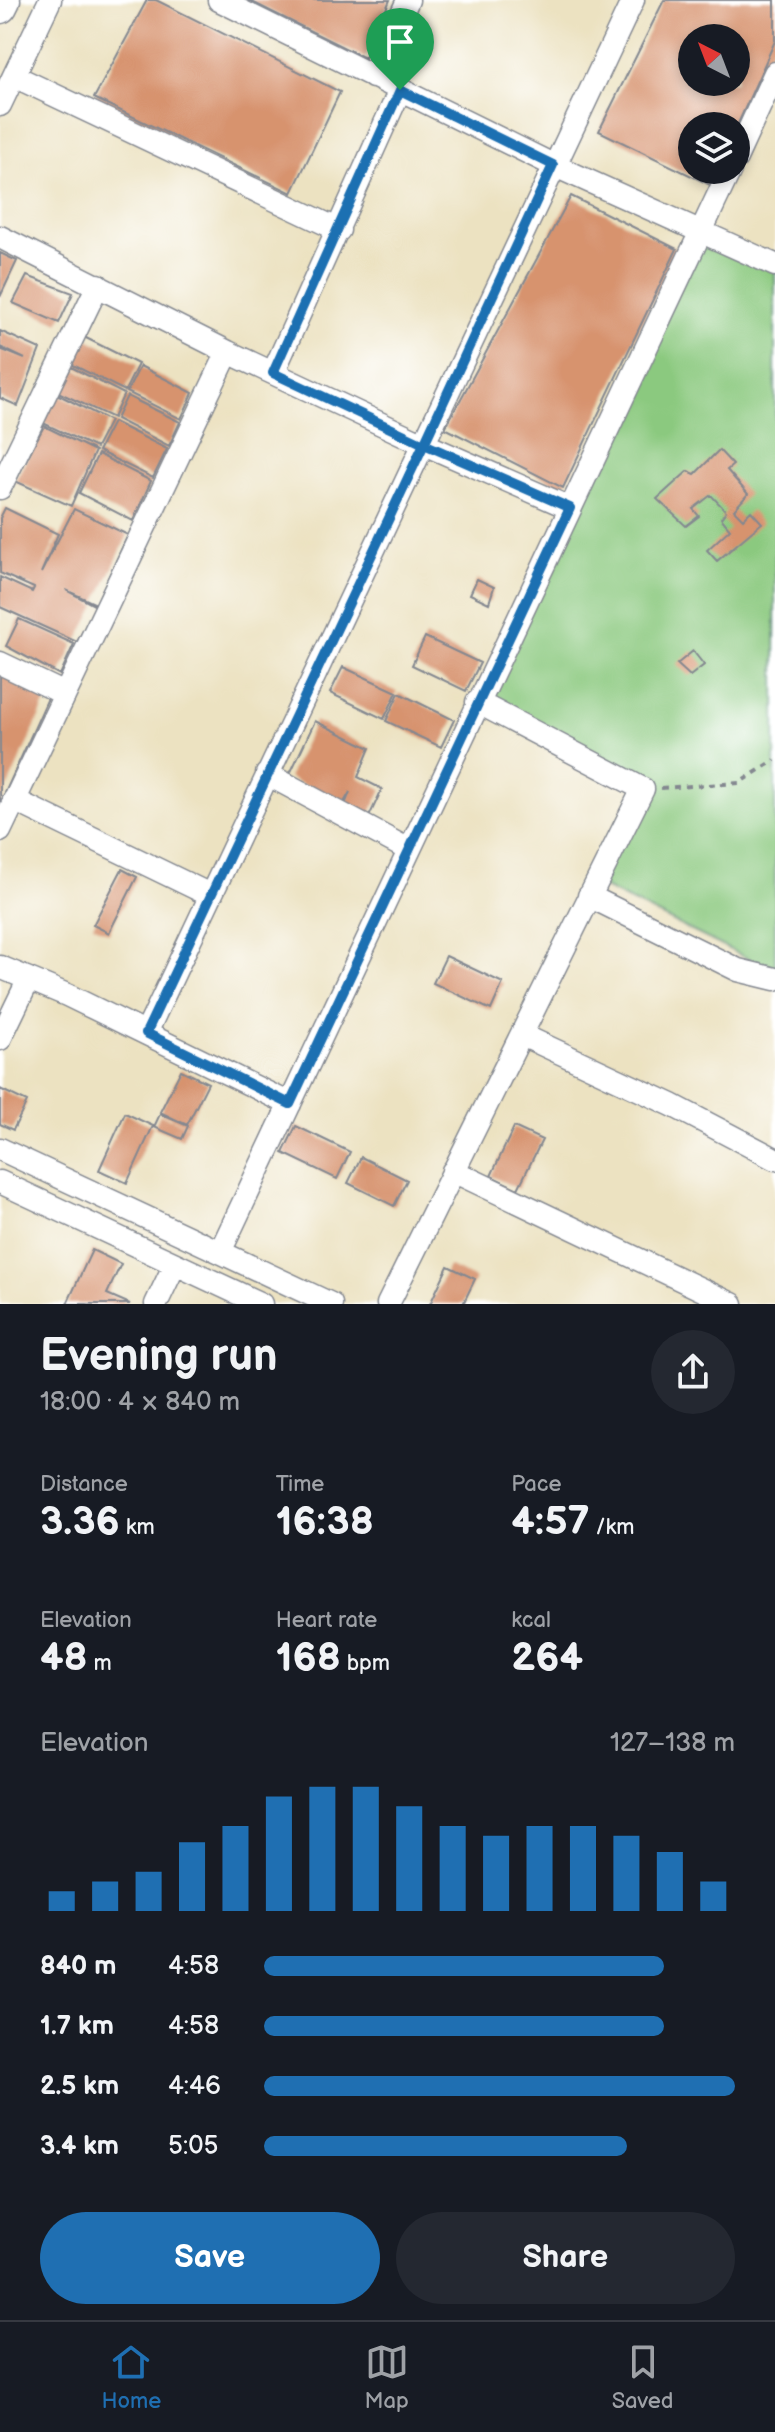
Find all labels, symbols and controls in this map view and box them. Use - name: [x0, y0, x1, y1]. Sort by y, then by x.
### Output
- pin: [366, 8, 434, 90]
- icon: arrive: [378, 20, 422, 64]
- north arrow: [678, 24, 750, 96]
- map controls: [678, 24, 750, 184]
- button: layers: [678, 112, 750, 184]
- text: Evening run: [40, 1330, 277, 1383]
- button: share: [651, 1330, 735, 1414]
- text: 18:00 · 4 × 840 m: [40, 1387, 240, 1418]
- text: Distance: [40, 1471, 128, 1498]
- text: Time: [276, 1471, 324, 1498]
- text: Pace: [511, 1471, 562, 1498]
- text: 3.36: [40, 1498, 120, 1546]
- text: 16:38: [276, 1498, 374, 1546]
- text: 4:57: [511, 1498, 590, 1546]
- text: km: [120, 1514, 155, 1541]
- text: /km: [590, 1514, 635, 1541]
- text: Elevation: [40, 1607, 132, 1634]
- text: Heart rate: [276, 1607, 377, 1634]
- text: kcal: [511, 1607, 551, 1634]
- text: 48: [40, 1634, 88, 1682]
- text: 168: [276, 1634, 341, 1682]
- text: 264: [511, 1634, 583, 1682]
- text: m: [88, 1650, 112, 1677]
- text: bpm: [341, 1650, 390, 1677]
- text: Elevation: [40, 1728, 148, 1759]
- text: 127–138 m: [610, 1728, 735, 1759]
- text: 840 m: [40, 1951, 116, 1982]
- text: 4:58: [168, 1951, 219, 1982]
- text: 1.7 km: [40, 2011, 114, 2042]
- text: 4:58: [168, 2011, 219, 2042]
- text: 2.5 km: [40, 2071, 119, 2102]
- text: 4:46: [168, 2071, 221, 2102]
- text: 3.4 km: [40, 2131, 119, 2162]
- text: 5:05: [168, 2131, 218, 2162]
- button: Save: [40, 2212, 380, 2304]
- button: Share: [396, 2212, 735, 2304]
- tab: Home: [102, 2340, 161, 2415]
- tab: Map: [364, 2340, 409, 2415]
- tab: Saved: [612, 2340, 673, 2415]

